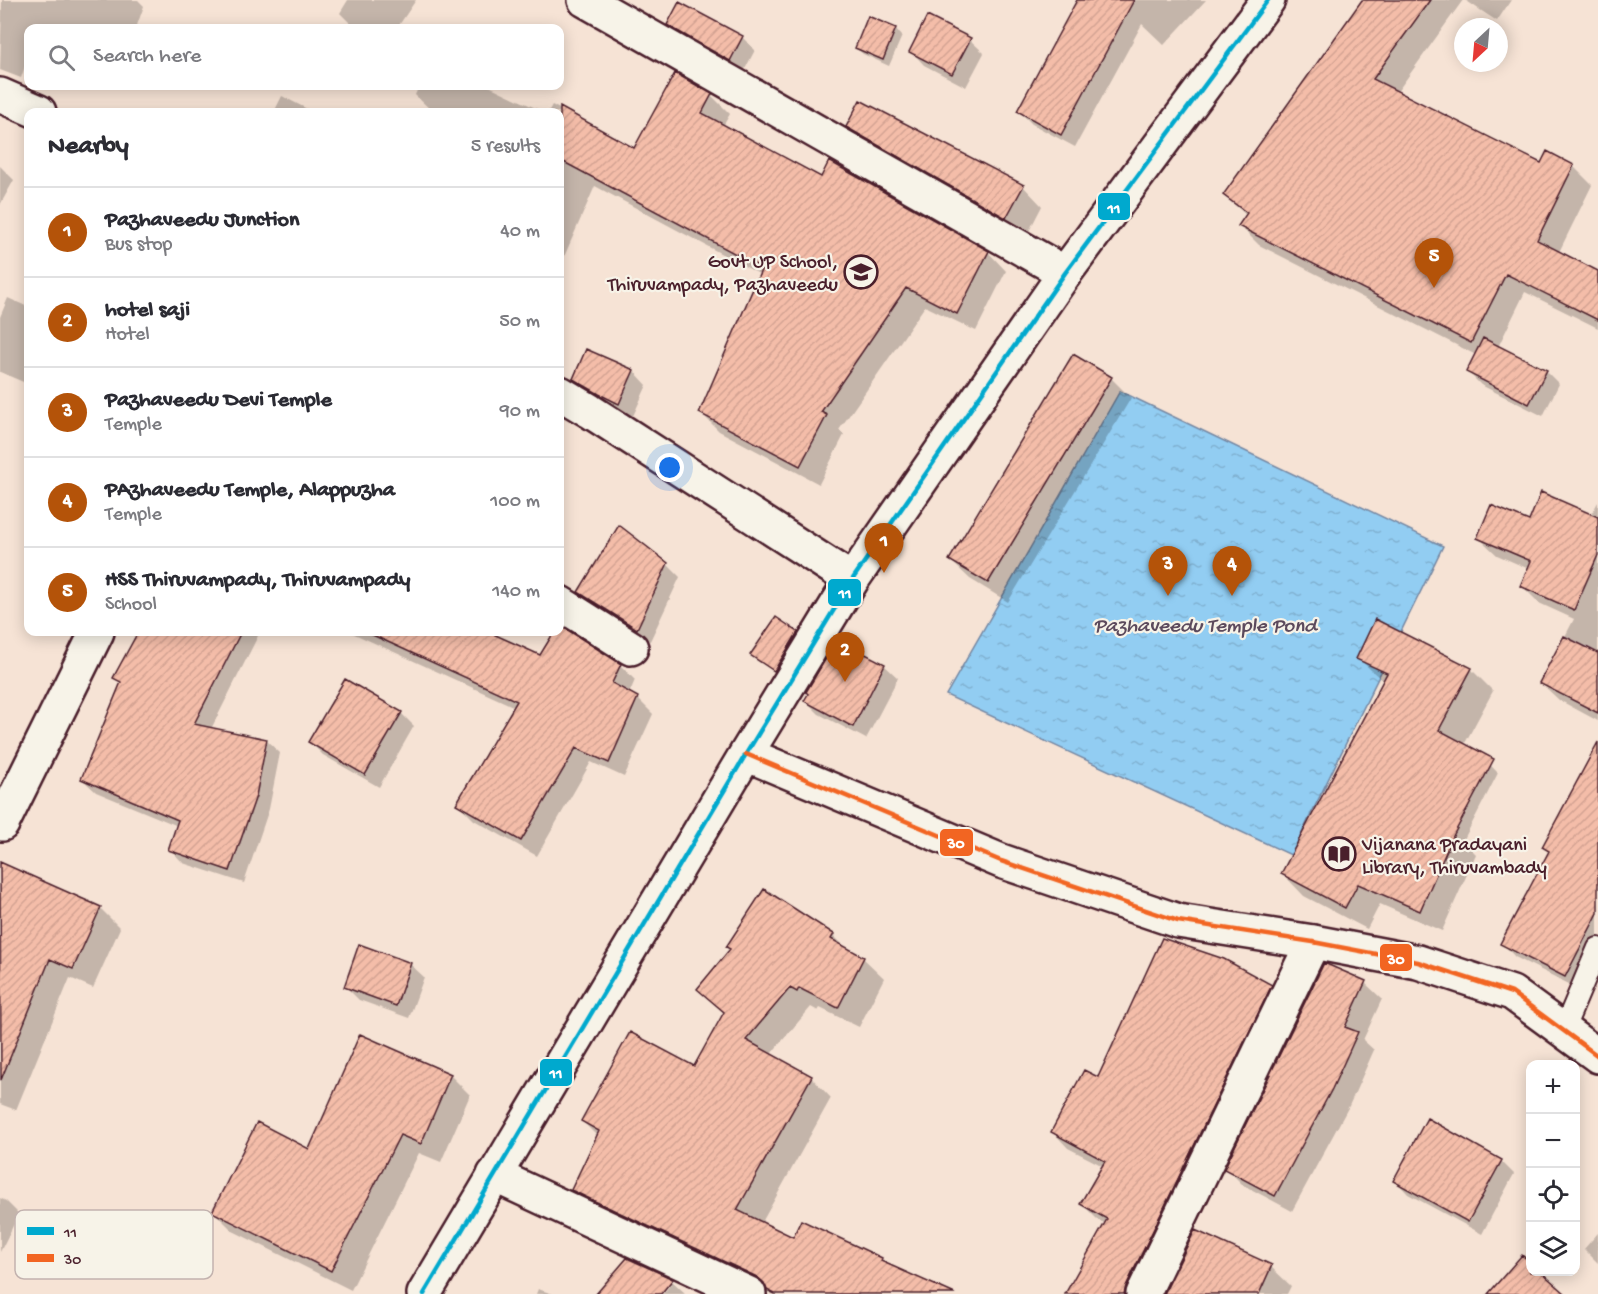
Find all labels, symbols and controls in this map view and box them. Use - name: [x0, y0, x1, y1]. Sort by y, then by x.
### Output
- north arrow: [1454, 18, 1508, 72]
- search box: [24, 24, 564, 90]
- icon: search: [45, 41, 78, 74]
- text: Search here: [93, 44, 201, 70]
- text: Nearby: [48, 132, 129, 163]
- text: 5 results: [471, 136, 540, 159]
- line badge: 11: [1097, 192, 1131, 221]
- text: 11: [1107, 201, 1120, 220]
- text: Pazhaveedu Junction: [105, 208, 299, 234]
- text: 1: [63, 221, 72, 244]
- text: 40 m: [500, 221, 540, 244]
- text: Bus stop: [105, 234, 172, 257]
- pin: 5: [1414, 238, 1454, 288]
- place label: Govt UP School, Thiruvampady, Pazhaveedu: [607, 252, 839, 298]
- school or university icon: Govt UP School, Thiruvampady, Pazhaveedu: [843, 254, 879, 290]
- text: hotel saji: [105, 298, 190, 324]
- text: 2: [63, 311, 72, 334]
- text: 50 m: [499, 311, 540, 334]
- text: Hotel: [105, 324, 150, 347]
- text: Pazhaveedu Devi Temple: [105, 388, 332, 414]
- text: 3: [62, 401, 73, 424]
- text: 90 m: [500, 401, 540, 424]
- text: Temple: [105, 414, 162, 437]
- your location: [655, 453, 684, 482]
- text: PAzhaveedu Temple, Alappuzha: [105, 478, 395, 504]
- text: 4: [63, 491, 72, 514]
- text: 100 m: [490, 491, 540, 514]
- text: Temple: [105, 504, 162, 527]
- pin: 1: [864, 524, 904, 573]
- pin: 3: [1148, 546, 1188, 596]
- pin: 4: [1212, 546, 1252, 596]
- text: HSS Thiruvampady, Thiruvampady: [105, 568, 410, 594]
- line badge: 11: [827, 578, 862, 607]
- text: 5: [62, 581, 73, 604]
- text: 140 m: [492, 581, 540, 604]
- text: 11: [838, 586, 851, 605]
- text: School: [105, 594, 157, 617]
- water label: Pazhaveedu Temple Pond: [1094, 615, 1319, 640]
- pin: 2: [826, 632, 864, 682]
- line badge: 30: [939, 828, 974, 857]
- place label: Vijanana Pradayani Library, Thiruvambady: [1361, 835, 1547, 881]
- text: 30: [946, 836, 965, 855]
- library icon: Vijanana Pradayani Library, Thiruvambady: [1321, 836, 1357, 872]
- line badge: 30: [1379, 943, 1413, 972]
- text: 30: [1386, 952, 1405, 971]
- line badge: 11: [539, 1058, 573, 1087]
- map controls: [1526, 1060, 1580, 1276]
- button: +: [1526, 1060, 1580, 1114]
- text: 11: [549, 1066, 562, 1085]
- button: −: [1526, 1114, 1580, 1168]
- button: locate: [1526, 1168, 1580, 1222]
- legend: [15, 1210, 213, 1279]
- button: layers: [1526, 1222, 1580, 1276]
- text: 11: [63, 1225, 77, 1244]
- text: 30: [63, 1252, 81, 1271]

